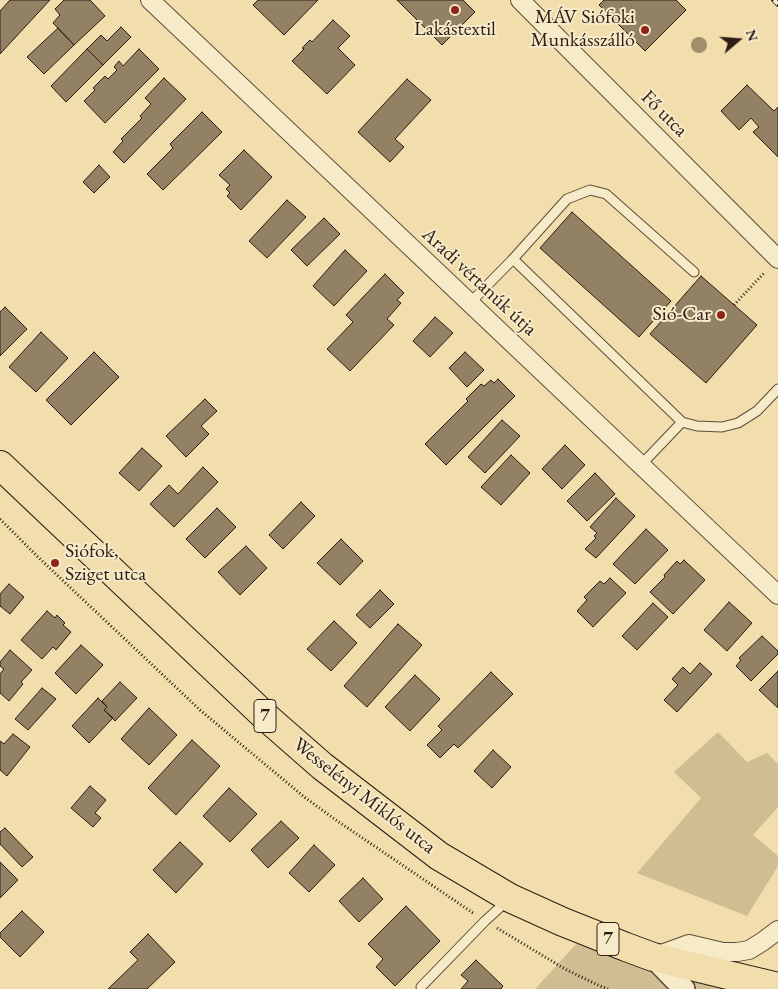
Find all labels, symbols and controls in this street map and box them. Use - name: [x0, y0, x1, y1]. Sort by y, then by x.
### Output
- marker: Lakástextil: [449, 4, 461, 16]
- place label: MÁV Siófoki Munkásszálló: [531, 6, 635, 53]
- north arrow: [713, 15, 763, 65]
- place label: Lakástextil: [414, 18, 496, 42]
- marker: MÁV Siófoki Munkásszálló: [639, 24, 651, 36]
- text: N: [742, 27, 763, 44]
- street label: Fő utca: [636, 86, 692, 142]
- street label: Aradi vértanúk útja: [417, 223, 541, 341]
- place label: Sió-Car: [653, 303, 711, 327]
- marker: Sió-Car: [715, 309, 727, 321]
- place label: Siófok, Sziget utca: [65, 540, 146, 587]
- marker: Siófok, Sziget utca: [49, 557, 61, 569]
- road number: 7: [254, 699, 276, 732]
- street label: Wesselényi Miklós utca: [288, 733, 440, 859]
- road number: 7: [597, 922, 619, 956]

